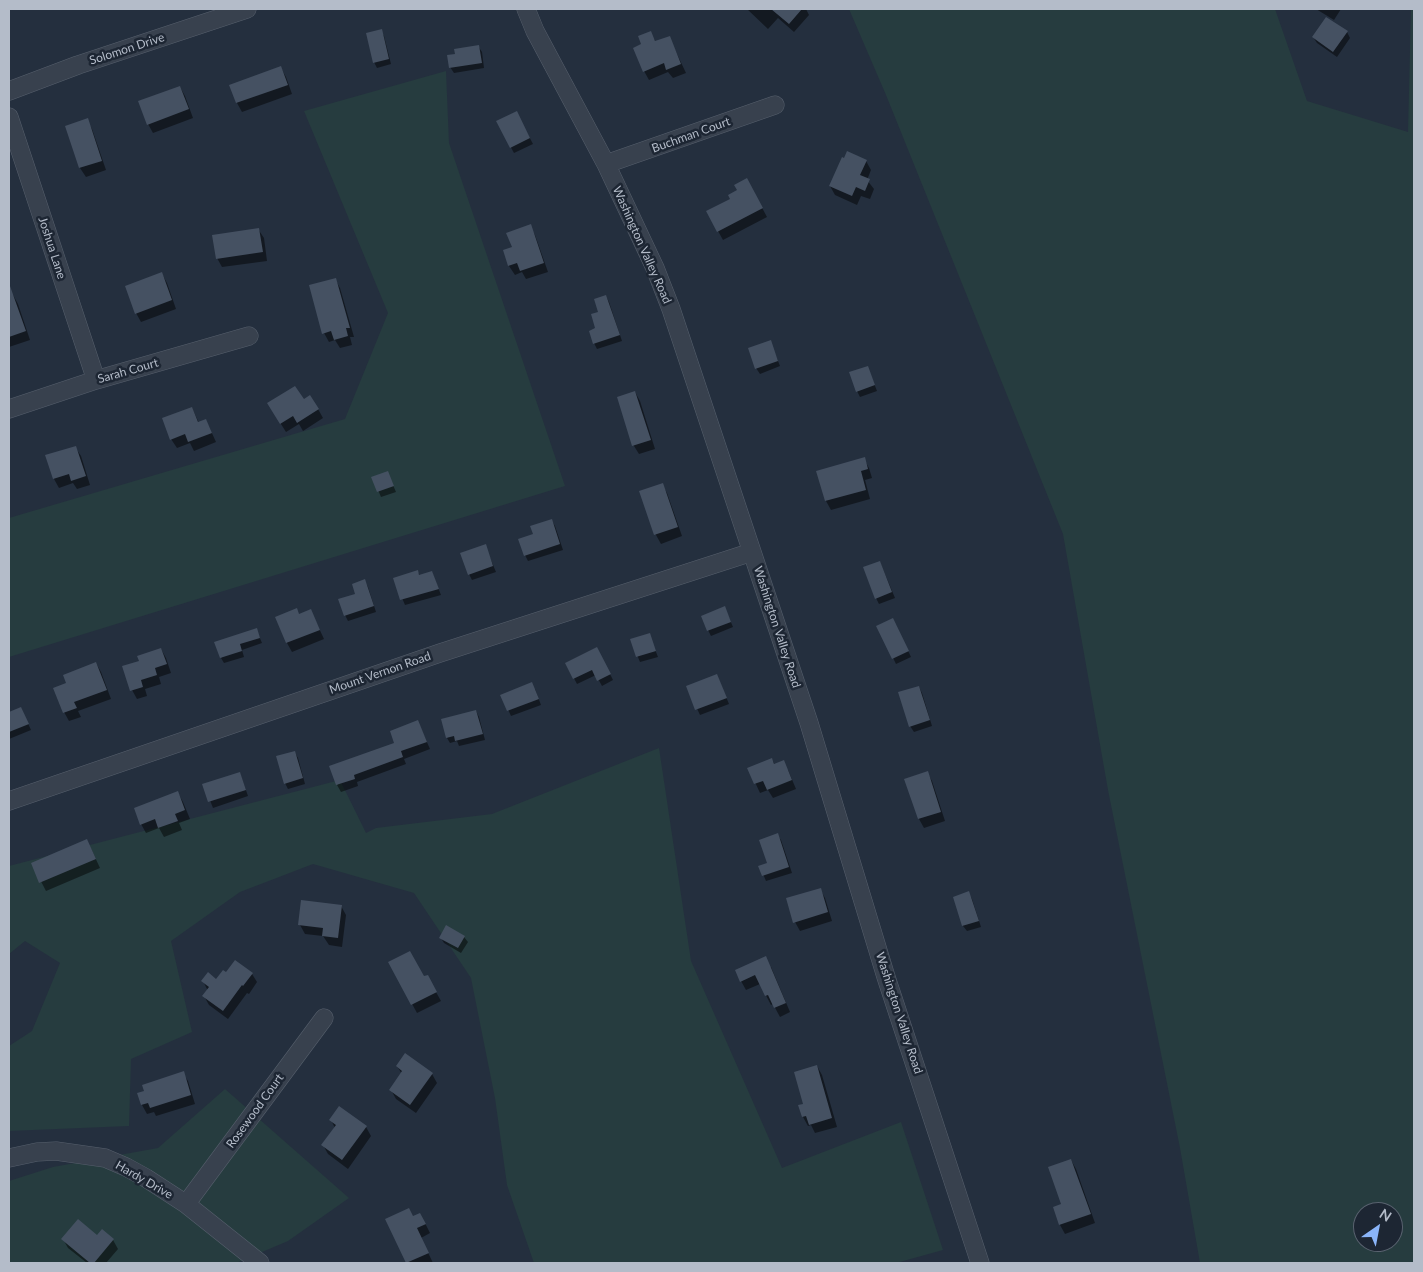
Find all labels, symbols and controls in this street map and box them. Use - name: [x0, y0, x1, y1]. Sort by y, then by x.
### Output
- street label: Solomon Drive: [88, 30, 166, 68]
- street label: Buchman Court: [650, 114, 732, 156]
- street label: Washington Valley Road: [610, 184, 674, 306]
- street label: Joshua Lane: [35, 215, 69, 281]
- street label: Sarah Court: [96, 355, 160, 387]
- street label: Washington Valley Road: [751, 564, 803, 690]
- street label: Mount Vernon Road: [327, 649, 433, 697]
- street label: Washington Valley Road: [873, 950, 925, 1076]
- street label: Rosewood Court: [223, 1071, 287, 1151]
- street label: Hardy Drive: [113, 1158, 175, 1202]
- north arrow: [1353, 1202, 1403, 1252]
- text: N: [1377, 1205, 1395, 1225]

